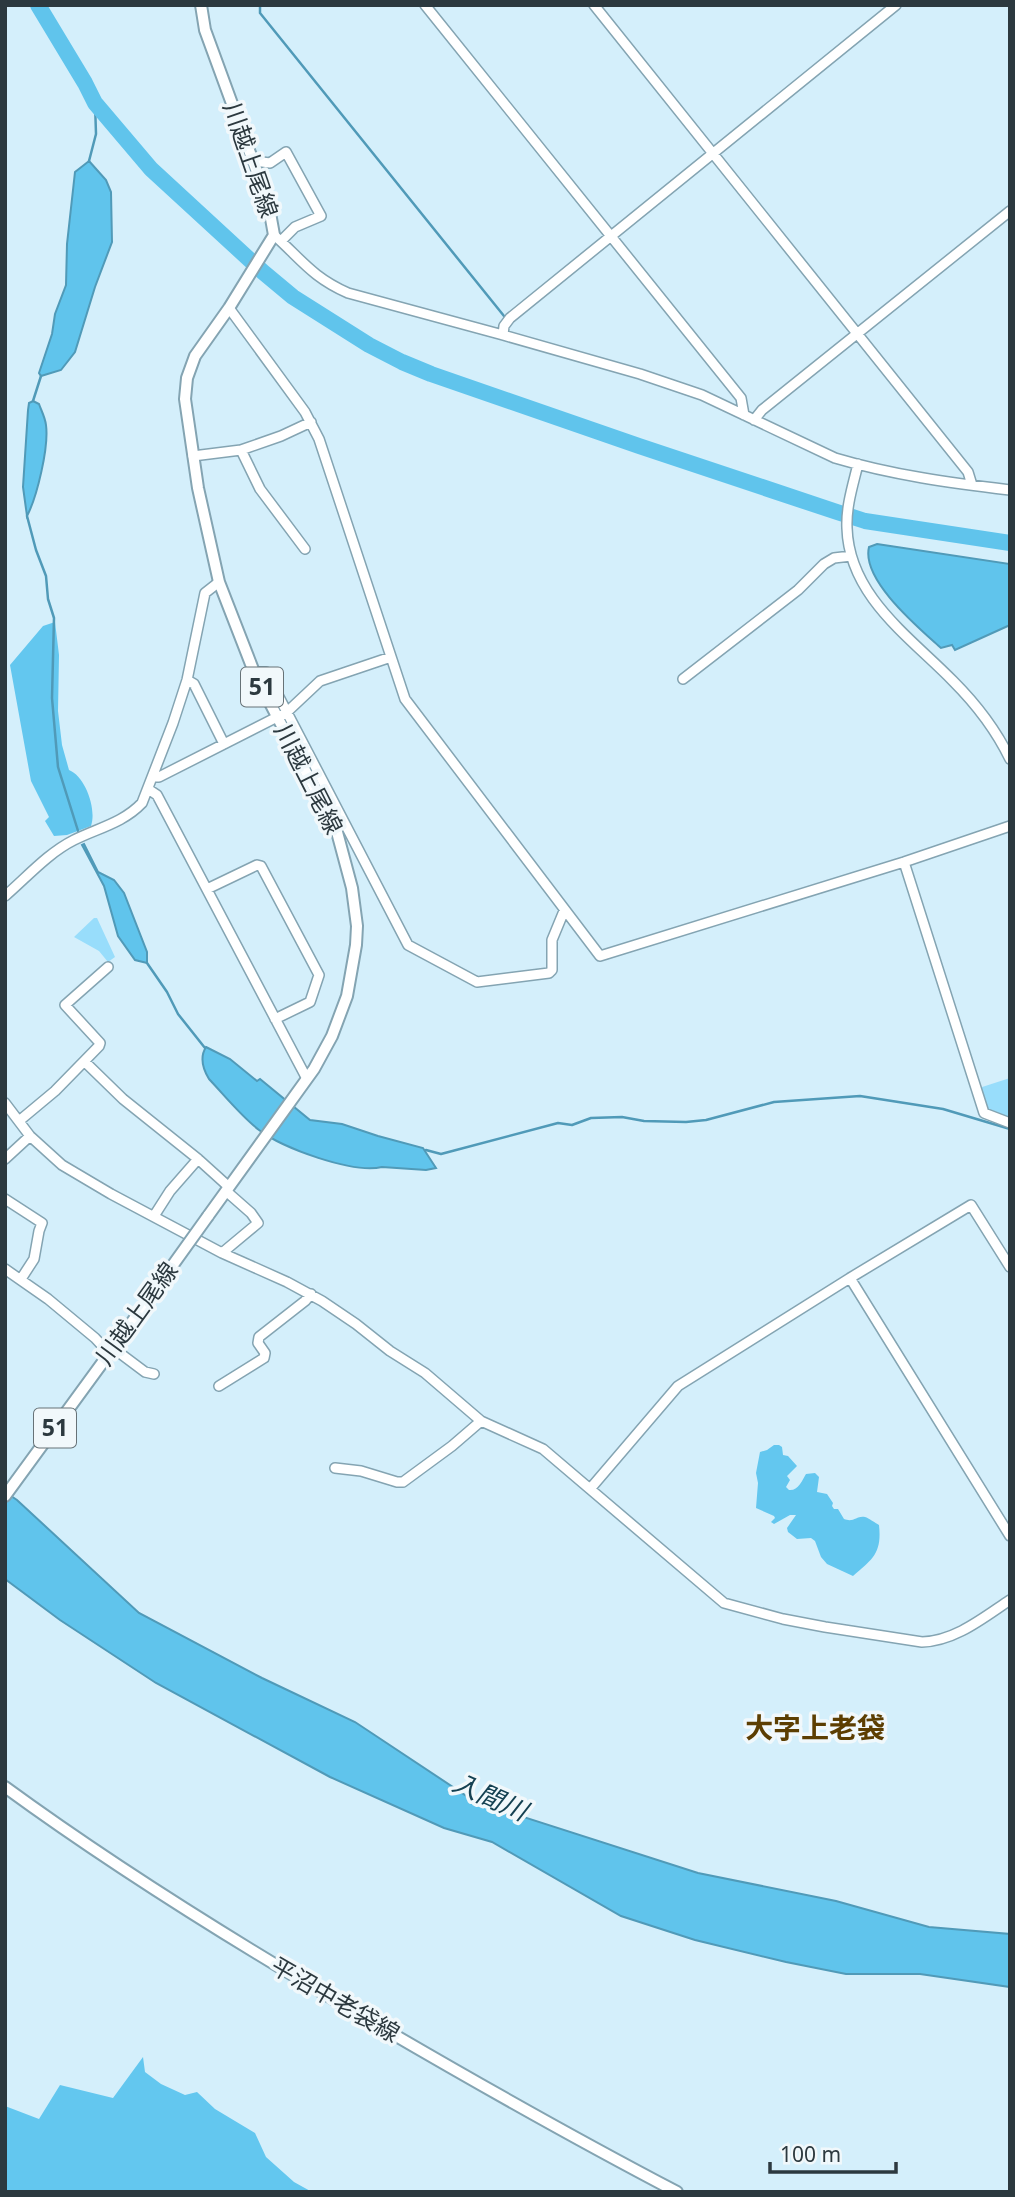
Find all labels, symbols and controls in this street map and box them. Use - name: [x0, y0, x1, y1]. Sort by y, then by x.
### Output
- street label: 川越上尾線: [216, 97, 287, 222]
- road number: 51: [241, 667, 283, 706]
- street label: 川越上尾線: [267, 717, 351, 839]
- street label: 川越上尾線: [87, 1255, 184, 1371]
- road number: 51: [34, 1408, 76, 1448]
- district label: 大字上老袋: [745, 1708, 885, 1746]
- water label: 入間川: [447, 1764, 536, 1830]
- street label: 平沼中老袋線: [265, 1948, 406, 2049]
- scale bar: [770, 2130, 896, 2174]
- text: 100 m: [780, 2140, 841, 2168]

